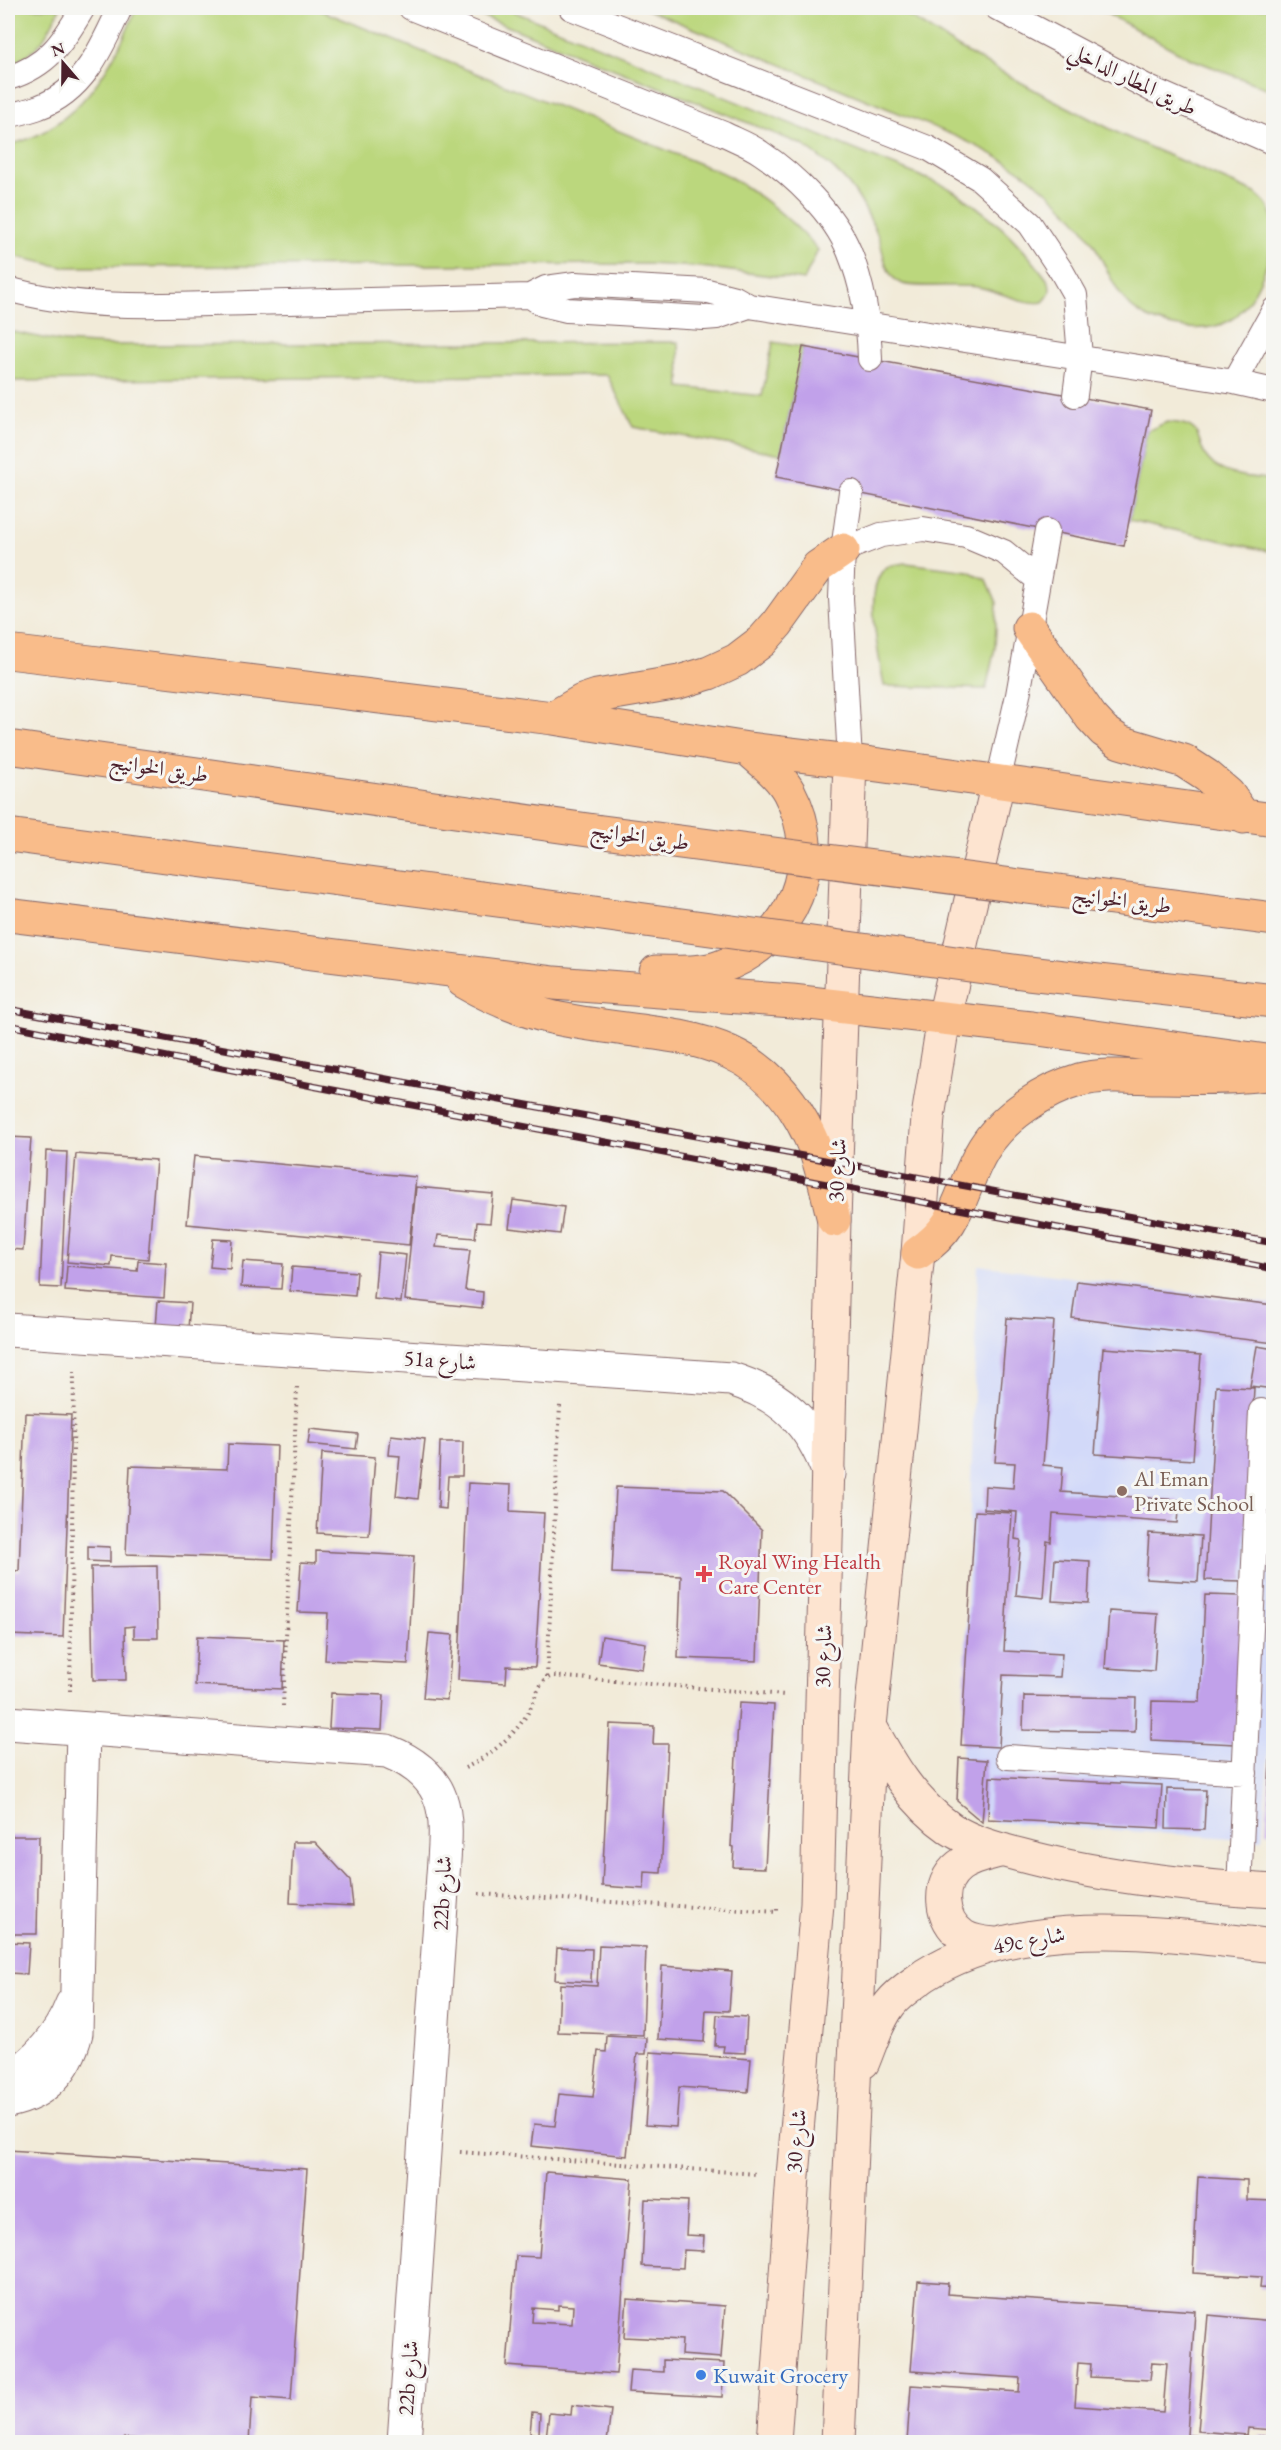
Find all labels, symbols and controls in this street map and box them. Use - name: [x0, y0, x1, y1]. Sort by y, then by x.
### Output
- north arrow: [33, 33, 93, 93]
- street label: طريق المطار الداخلي: [1061, 36, 1202, 129]
- text: N: [48, 37, 68, 61]
- street label: طريق الخوانيج: [107, 747, 210, 794]
- street label: طريق الخوانيج: [588, 815, 691, 862]
- street label: طريق الخوانيج: [1070, 880, 1173, 925]
- street label: شارع 30: [821, 1137, 857, 1203]
- street label: 51a شارع: [403, 1343, 477, 1381]
- place label: Al Eman Private School: [1133, 1464, 1254, 1518]
- marker: Al Eman Private School: [1115, 1484, 1129, 1498]
- place label: Royal Wing Health Care Center: [718, 1547, 881, 1601]
- marker: Royal Wing Health Care Center: [695, 1565, 713, 1583]
- street label: شارع 30: [807, 1624, 843, 1688]
- street label: 22b شارع: [426, 1855, 462, 1931]
- street label: 49c شارع: [991, 1919, 1068, 1965]
- street label: شارع 30: [779, 2108, 817, 2174]
- street label: 22b شارع: [391, 2340, 429, 2417]
- place label: Kuwait Grocery: [713, 2361, 849, 2390]
- marker: Kuwait Grocery: [694, 2368, 708, 2382]

